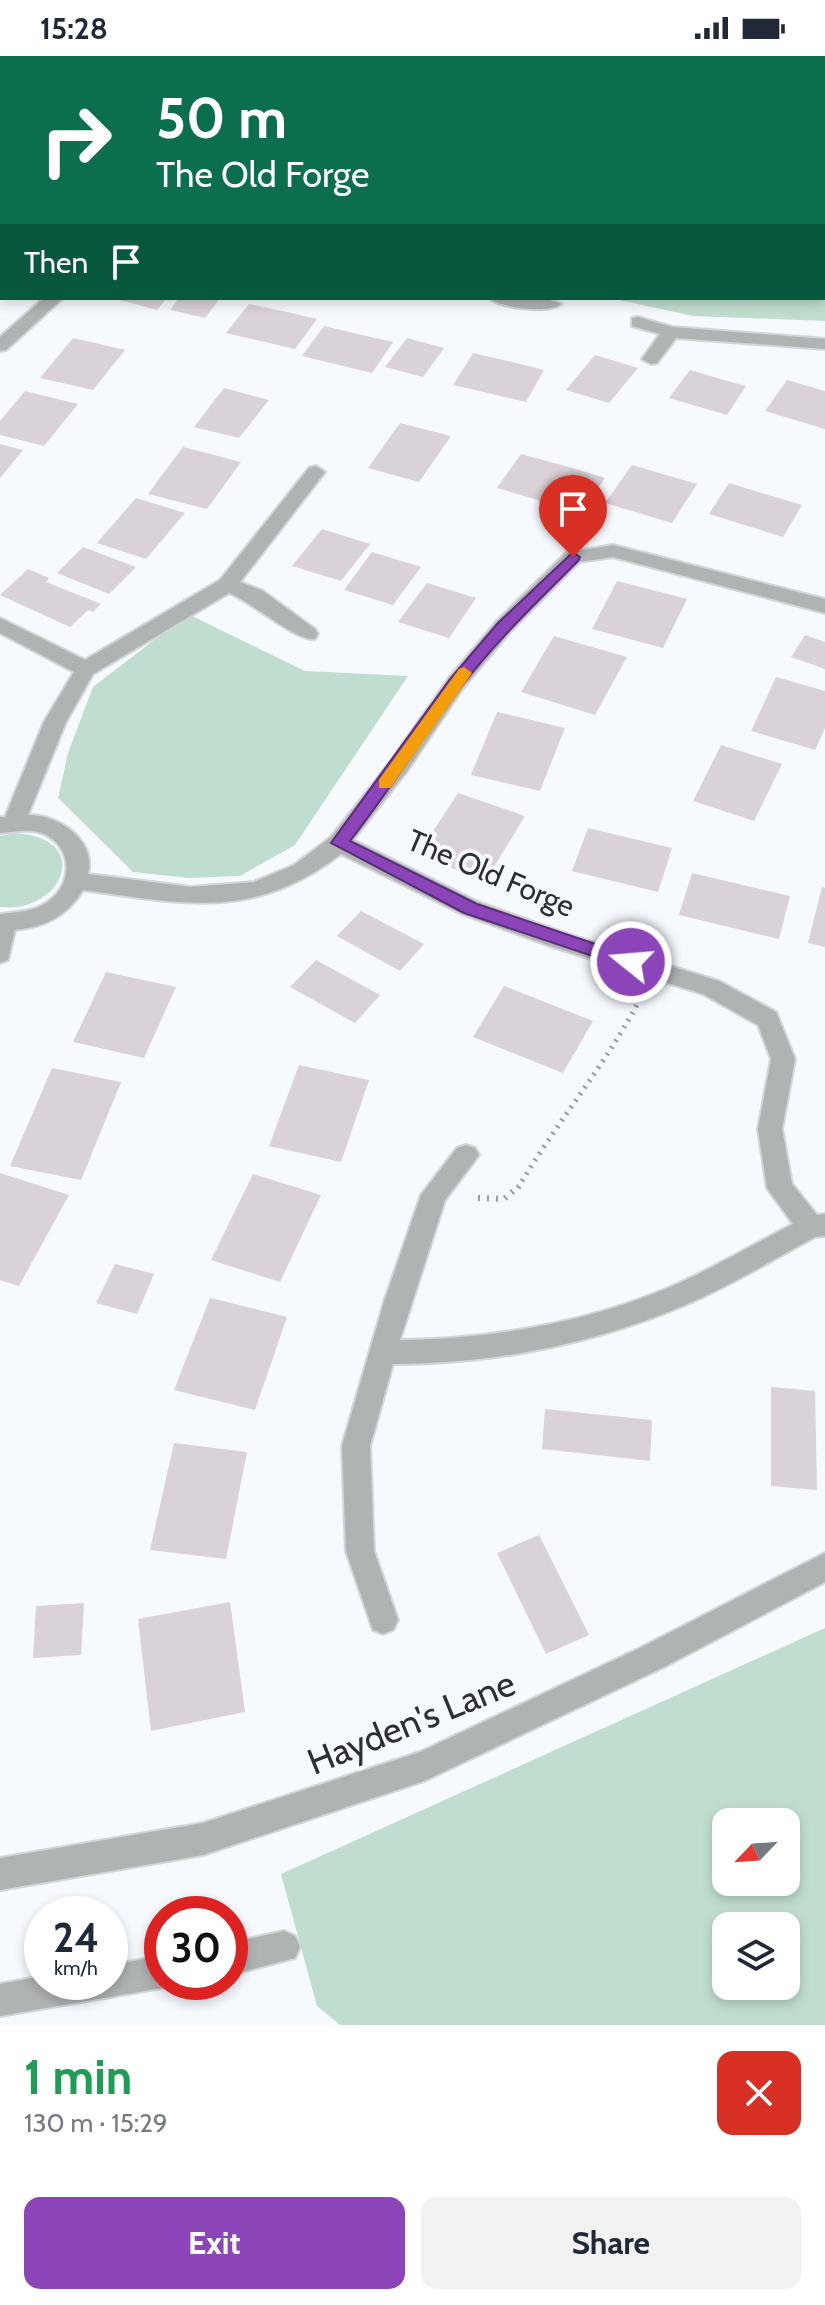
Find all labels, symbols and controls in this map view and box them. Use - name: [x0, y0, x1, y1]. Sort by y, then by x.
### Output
- text: 15:28: [40, 10, 108, 47]
- text: 50 m: [156, 84, 287, 152]
- icon: right: [24, 88, 128, 192]
- text: The Old Forge: [156, 152, 369, 196]
- icon: arrive: [104, 240, 148, 284]
- text: Then: [24, 244, 88, 281]
- pin: [539, 475, 607, 557]
- icon: arrive: [551, 487, 595, 531]
- street label: The Old Forge: [402, 821, 580, 925]
- position arrow: [589, 920, 673, 1004]
- street label: Hayden's Lane: [301, 1660, 521, 1784]
- north arrow: [712, 1808, 800, 1896]
- map controls: [712, 1808, 800, 2000]
- speed limit sign: 30: [144, 1896, 248, 2000]
- button: layers: [712, 1912, 800, 2000]
- text: 24: [53, 1913, 99, 1962]
- text: km/h: [54, 1956, 98, 1980]
- text: 1 min: [24, 2048, 132, 2106]
- button: close: [717, 2051, 801, 2135]
- text: 130 m · 15:29: [24, 2107, 168, 2139]
- button: Exit: [24, 2197, 405, 2289]
- button: Share: [421, 2197, 801, 2289]

